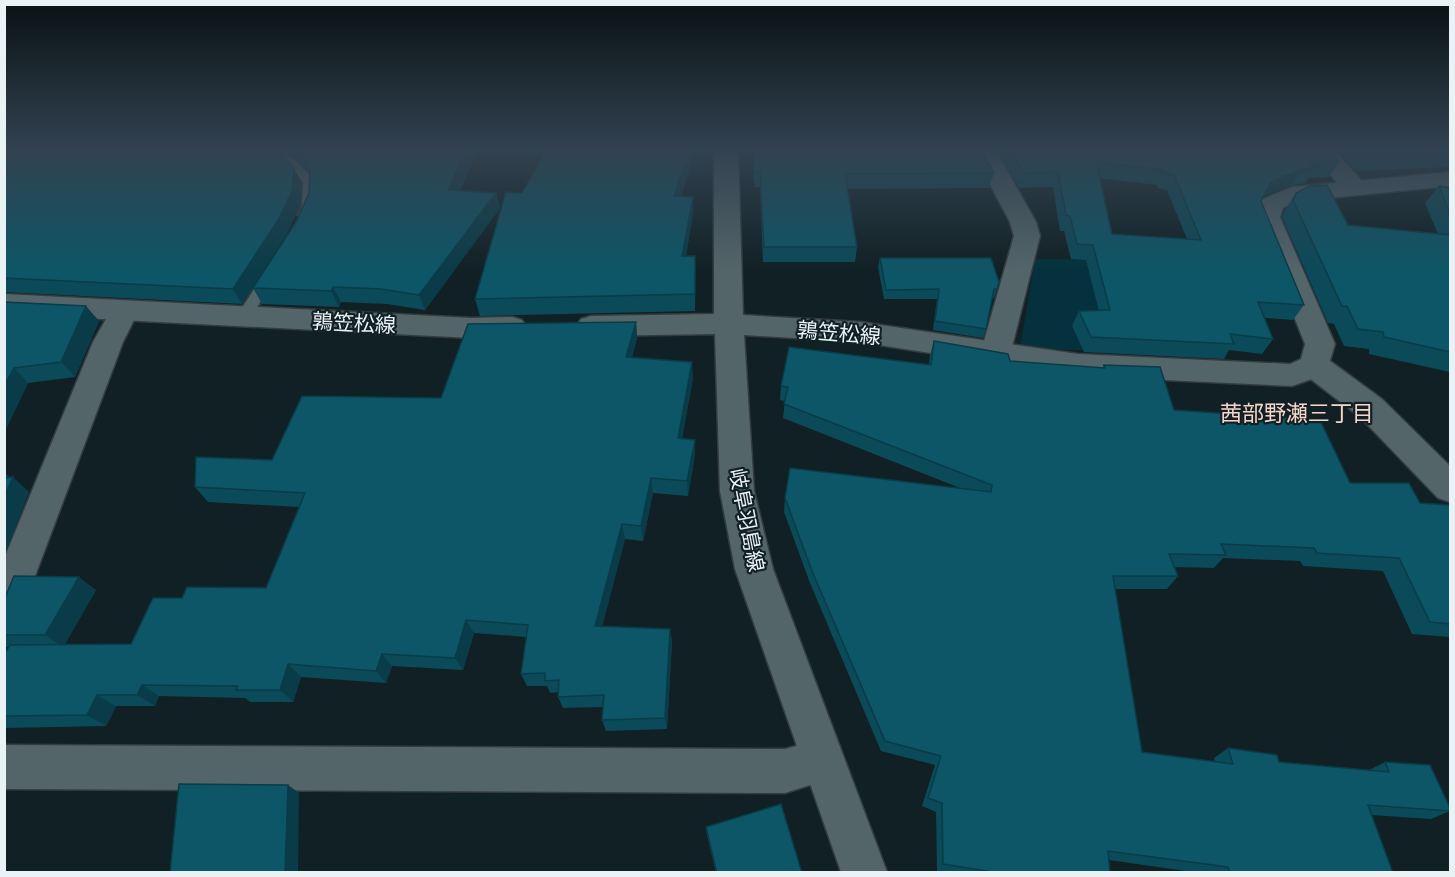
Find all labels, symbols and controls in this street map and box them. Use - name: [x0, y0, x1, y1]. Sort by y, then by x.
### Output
- street label: 鶉笠松線: [311, 308, 397, 338]
- street label: 鶉笠松線: [796, 317, 882, 349]
- district label: 茜部野瀬三丁目: [1220, 400, 1374, 427]
- street label: 岐阜羽島線: [725, 466, 769, 574]

